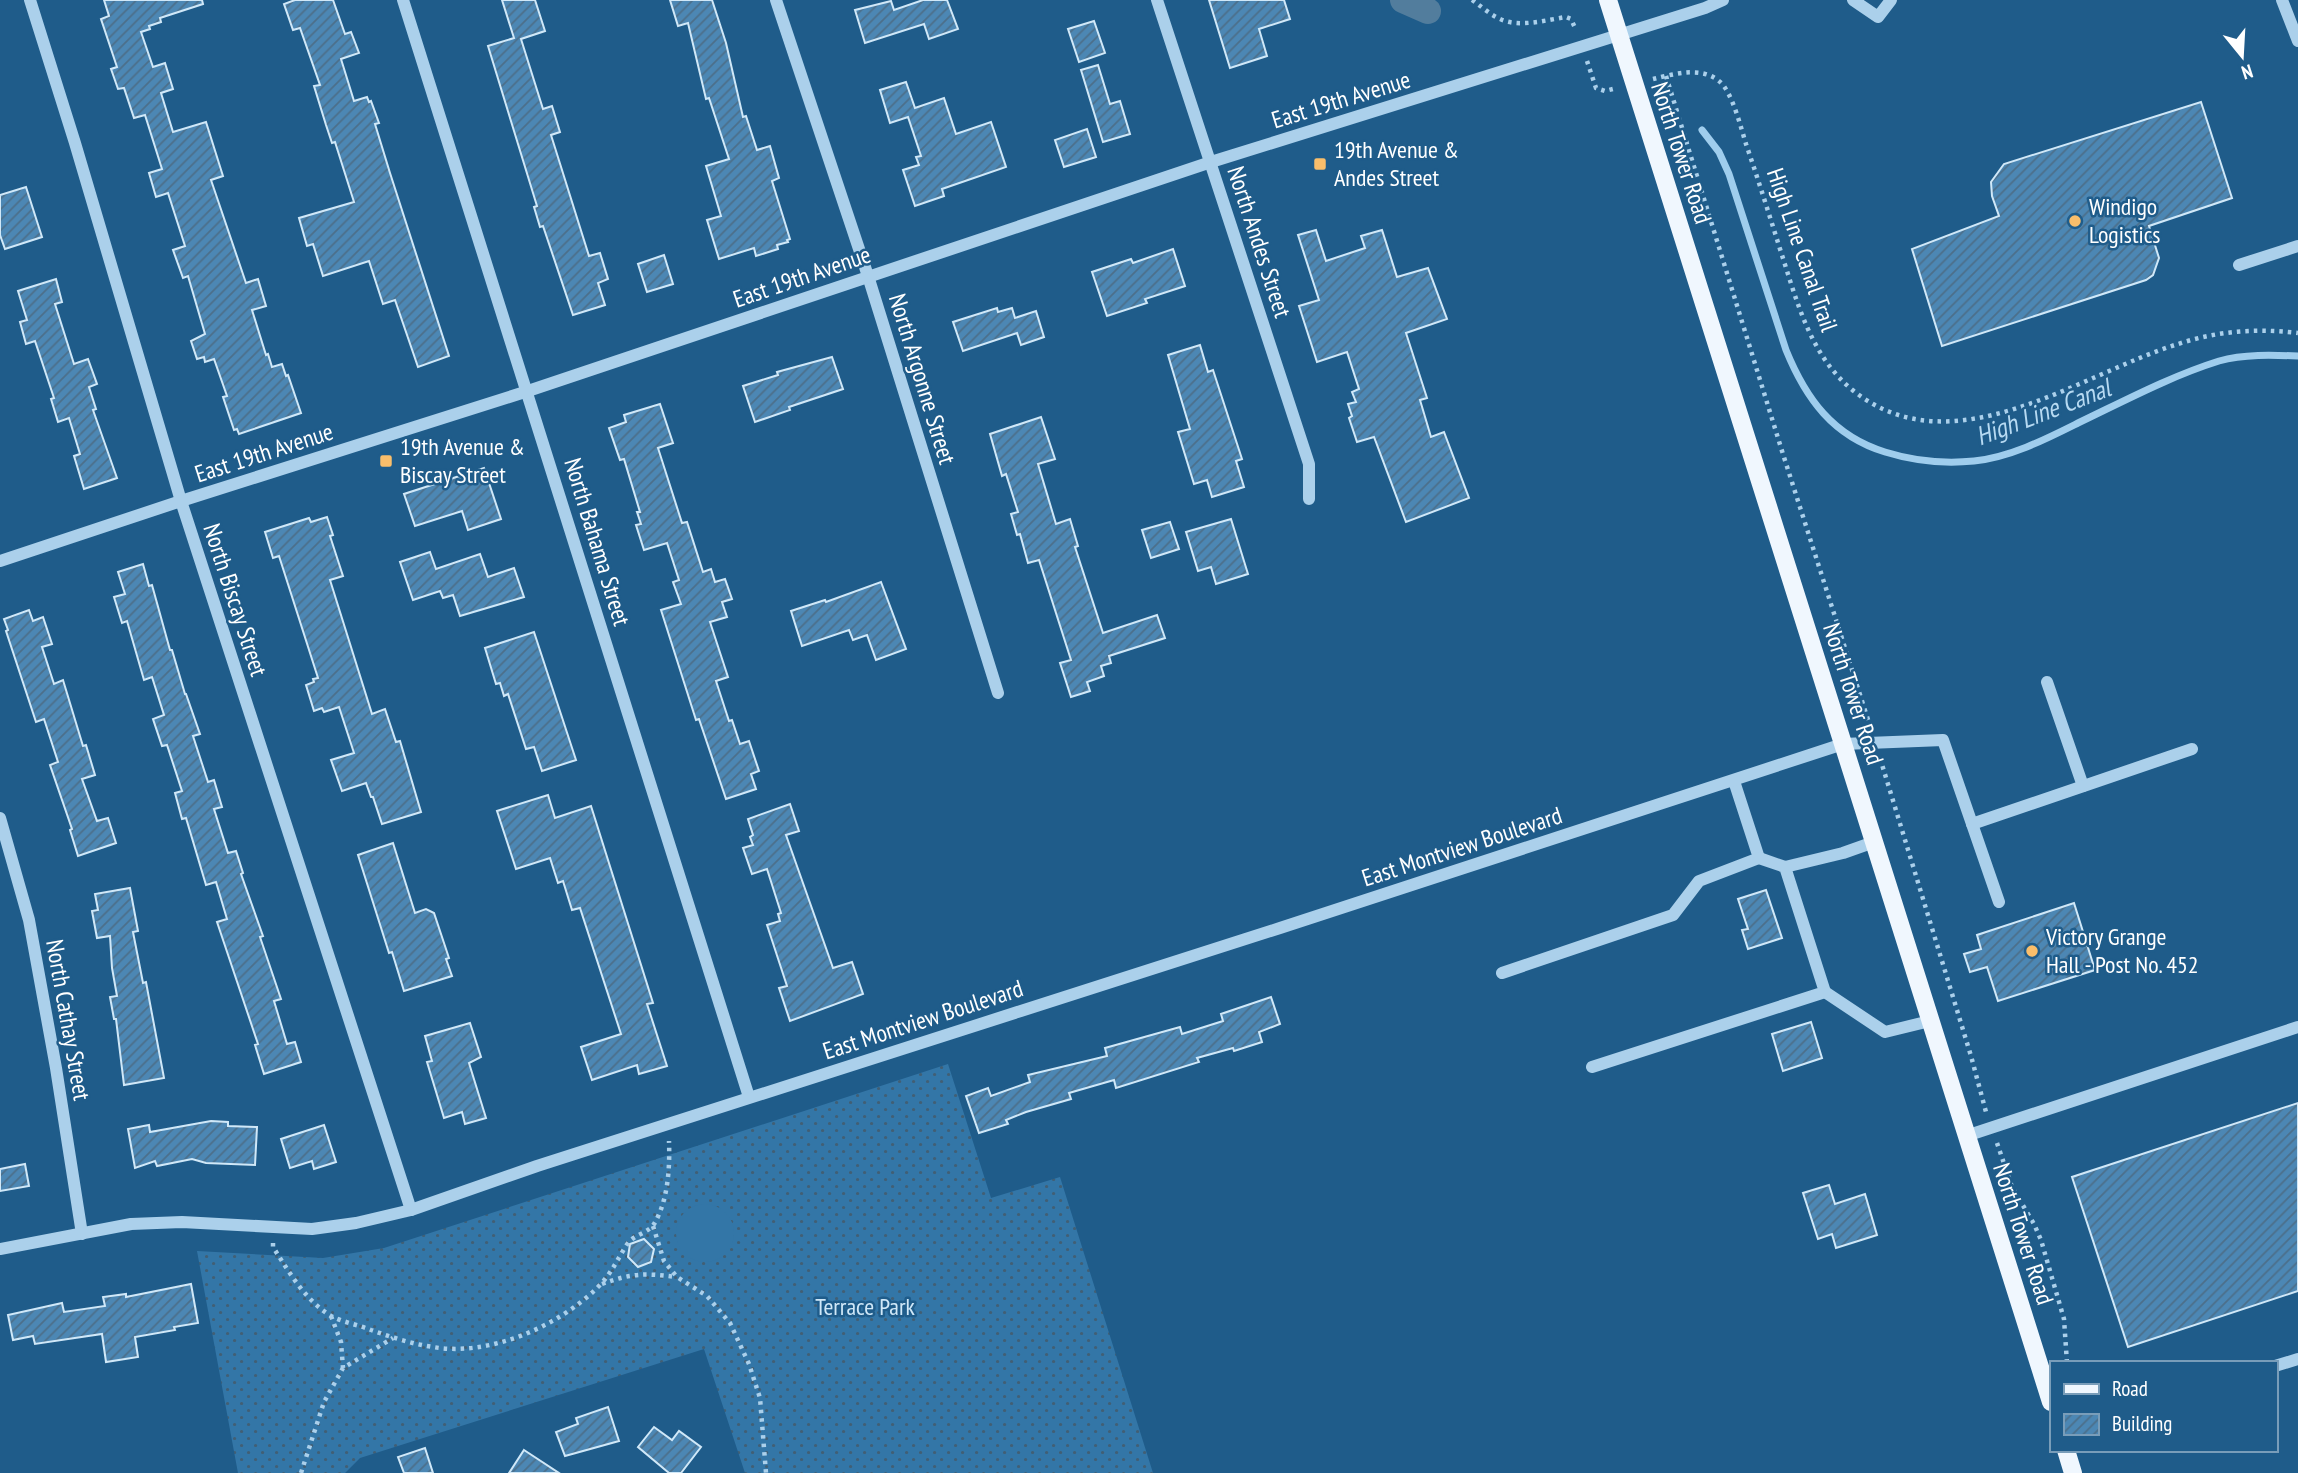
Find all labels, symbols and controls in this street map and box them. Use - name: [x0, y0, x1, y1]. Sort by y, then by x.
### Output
- north arrow: [2207, 21, 2277, 91]
- text: N: [2239, 59, 2256, 85]
- street label: East 19th Avenue: [1268, 64, 1414, 135]
- street label: North Tower Road: [1644, 78, 1719, 228]
- place label: 19th Avenue & Andes Street: [1334, 134, 1459, 193]
- marker: 19th Avenue & Andes Street: [1312, 156, 1328, 172]
- street label: North Andes Street: [1220, 162, 1299, 322]
- street label: High Line Canal Trail: [1760, 164, 1845, 336]
- place label: Windigo Logistics: [2089, 191, 2160, 250]
- marker: Windigo Logistics: [2067, 213, 2083, 229]
- street label: East 19th Avenue: [729, 238, 875, 315]
- street label: North Argonne Street: [882, 290, 963, 468]
- water label: High Line Canal: [1971, 370, 2118, 452]
- street label: East 19th Avenue: [191, 416, 337, 489]
- place label: 19th Avenue & Biscay Street: [400, 431, 525, 490]
- marker: 19th Avenue & Biscay Street: [378, 453, 394, 469]
- street label: North Bahama Street: [557, 454, 638, 630]
- street label: North Biscay Street: [196, 520, 275, 680]
- street label: North Tower Road: [1816, 619, 1891, 769]
- street label: East Montview Boulevard: [1358, 800, 1566, 893]
- place label: Victory Grange Hall - Post No. 452: [2045, 921, 2199, 980]
- street label: North Cathay Street: [39, 937, 98, 1103]
- marker: Victory Grange Hall - Post No. 452: [2024, 943, 2040, 959]
- street label: East Montview Boulevard: [819, 973, 1027, 1066]
- street label: North Tower Road: [1986, 1159, 2061, 1309]
- park label: Terrace Park: [815, 1291, 916, 1322]
- legend: [2050, 1361, 2277, 1452]
- text: Road: [2112, 1375, 2148, 1402]
- text: Building: [2112, 1410, 2172, 1437]

